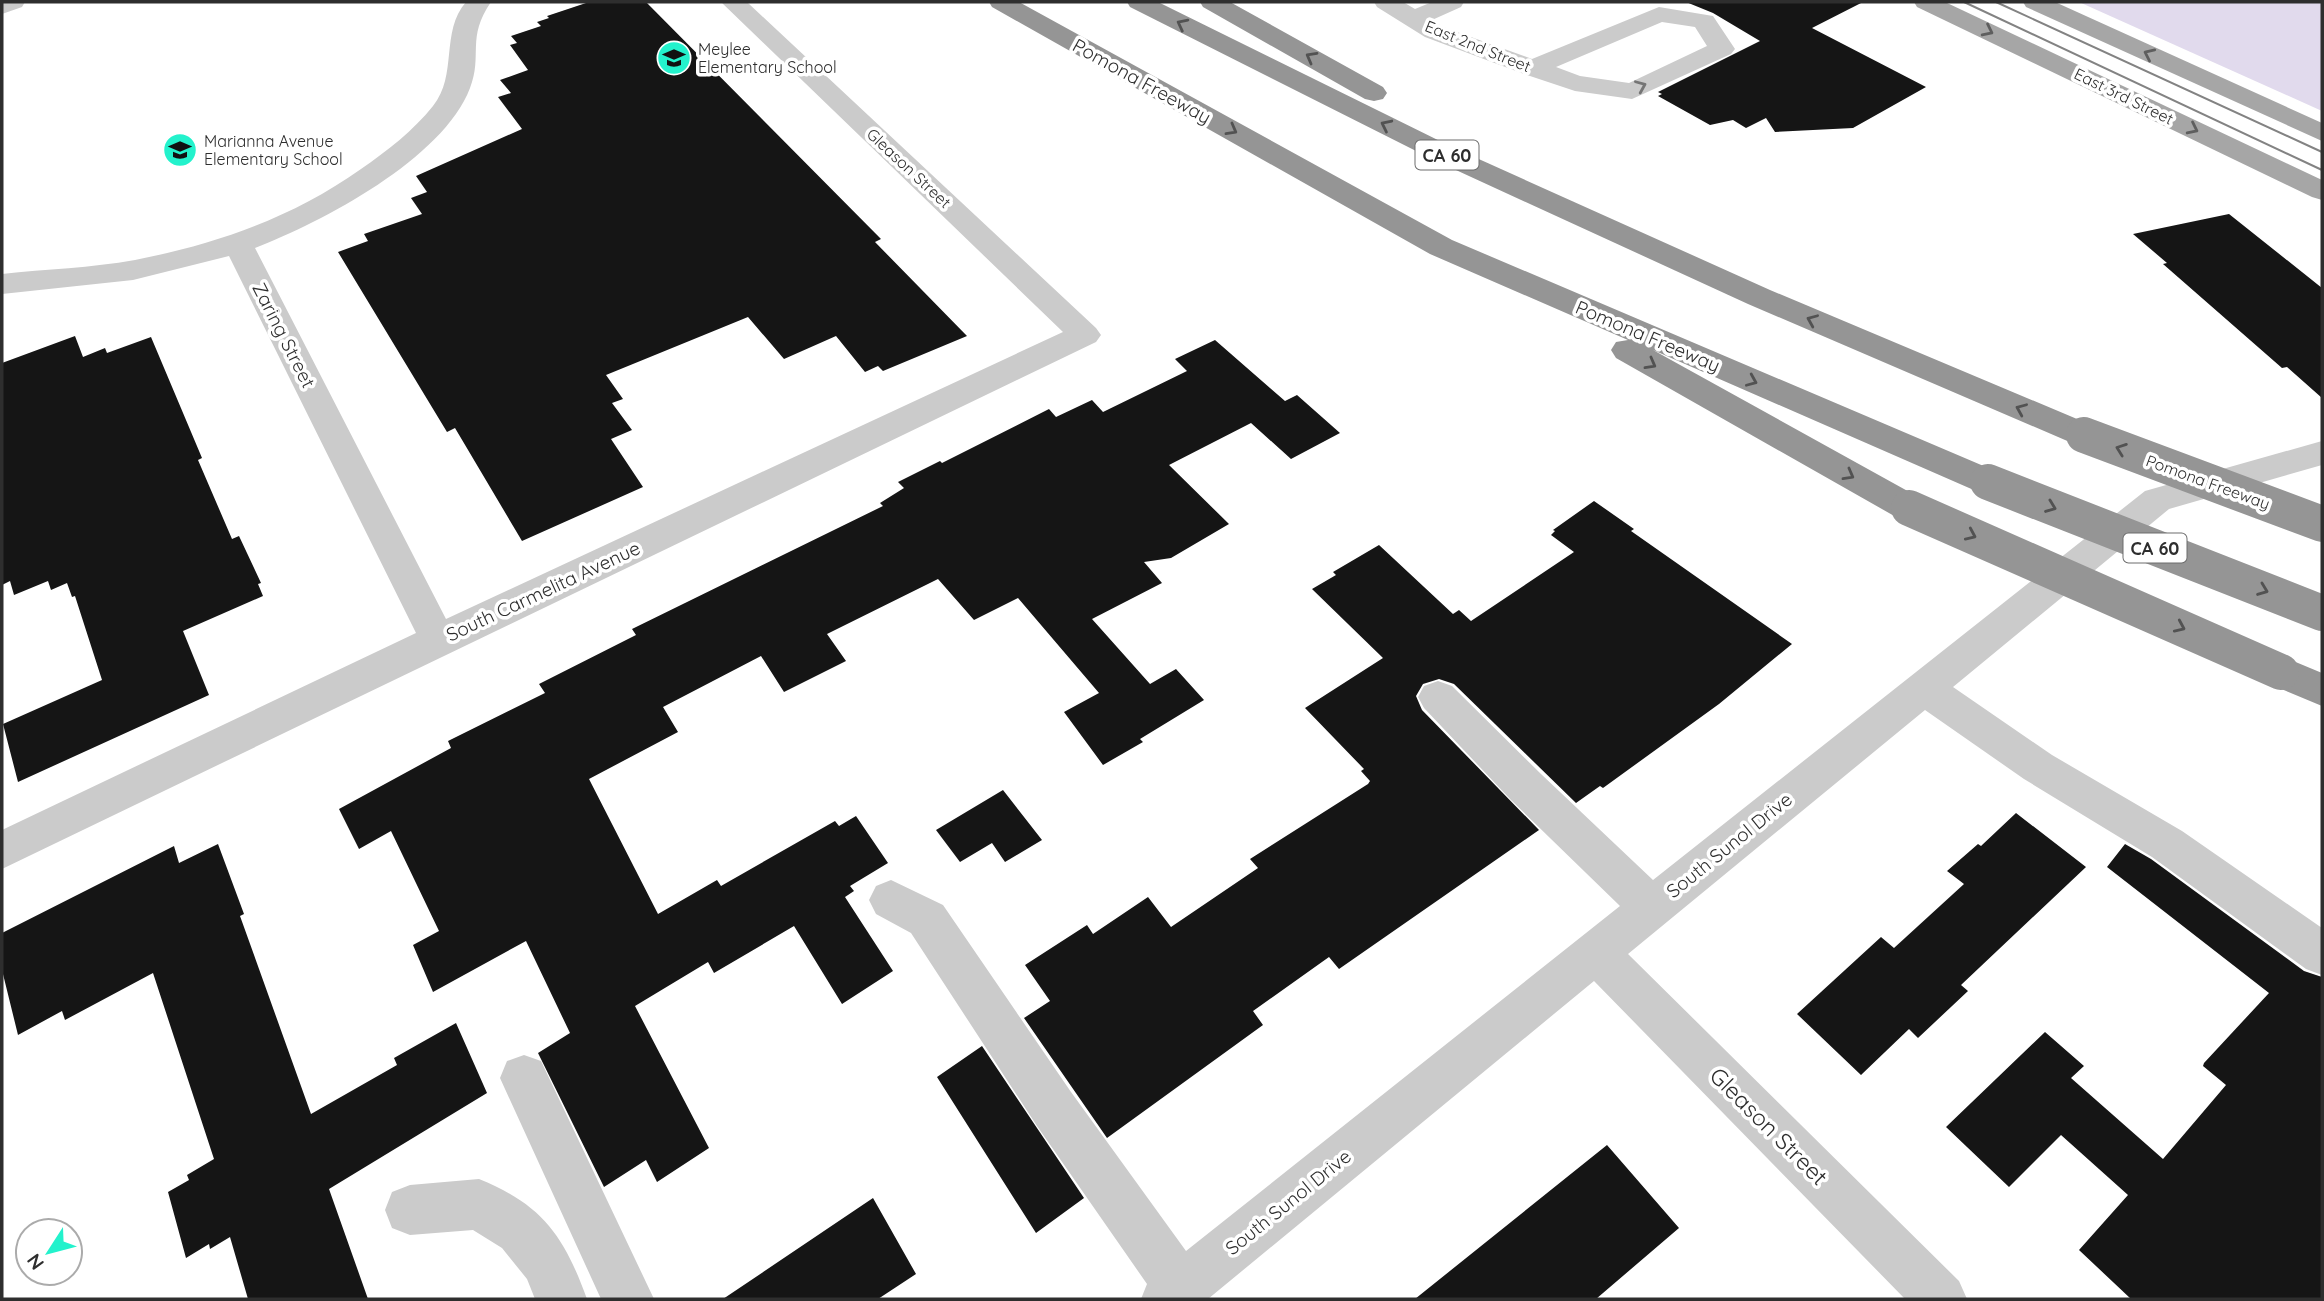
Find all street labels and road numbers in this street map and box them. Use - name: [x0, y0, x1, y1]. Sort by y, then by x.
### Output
- street label: East 2nd Street: [1422, 16, 1534, 76]
- street label: Pomona Freeway: [1069, 33, 1215, 129]
- street label: East 3rd Street: [2071, 63, 2177, 129]
- street label: Gleason Street: [863, 124, 955, 212]
- road number: CA 60: [1416, 140, 1478, 170]
- street label: Zaring Street: [247, 278, 321, 392]
- street label: Pomona Freeway: [1572, 295, 1724, 377]
- street label: Pomona Freeway: [2143, 450, 2273, 514]
- road number: CA 60: [2124, 534, 2186, 562]
- street label: South Carmelita Avenue: [442, 535, 644, 647]
- street label: South Sunol Drive: [1661, 787, 1797, 903]
- street label: Gleason Street: [1704, 1061, 1834, 1191]
- street label: South Sunol Drive: [1220, 1144, 1356, 1260]

